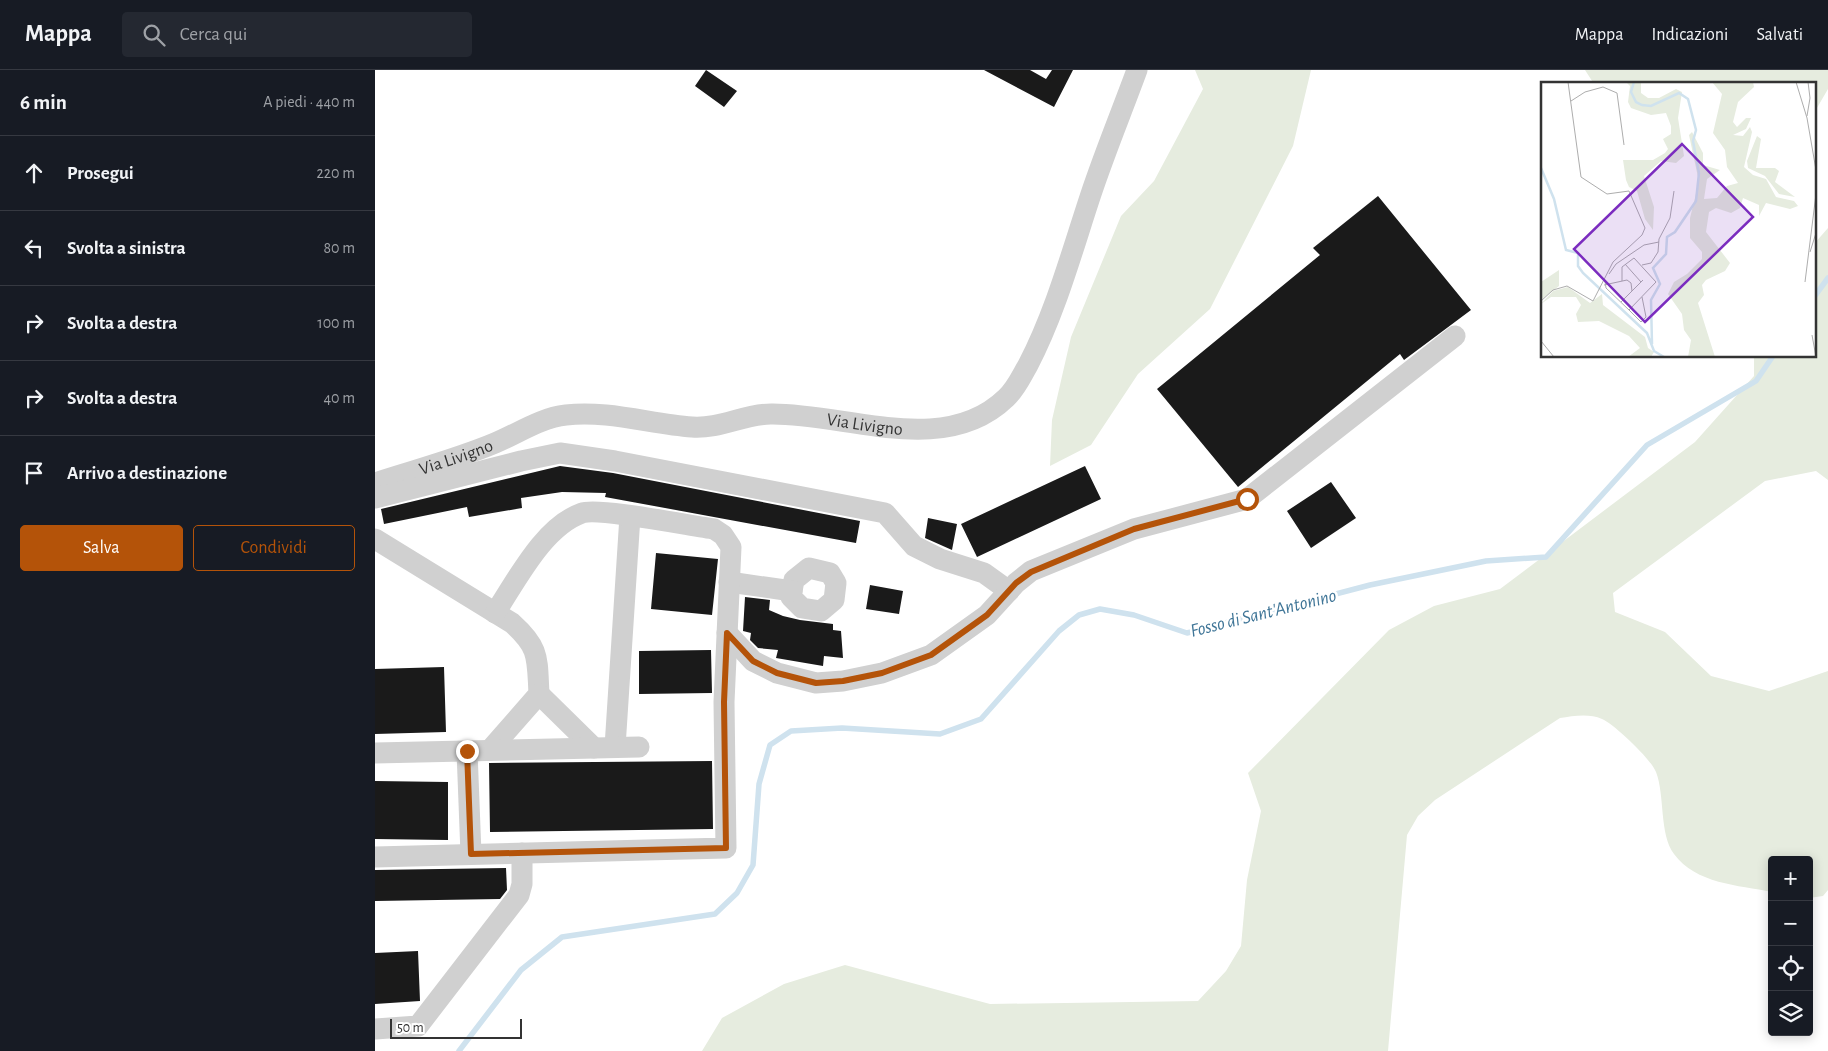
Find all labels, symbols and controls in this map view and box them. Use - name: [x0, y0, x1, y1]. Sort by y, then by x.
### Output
- search box: [122, 12, 472, 57]
- icon: search: [140, 21, 168, 49]
- text: Mappa: [25, 22, 92, 46]
- text: Cerca qui: [180, 25, 247, 44]
- text: Mappa: [1575, 26, 1624, 44]
- text: Indicazioni: [1652, 26, 1728, 44]
- text: Salvati: [1756, 26, 1803, 44]
- inset map: [1541, 82, 1815, 358]
- text: 6 min: [20, 92, 67, 113]
- text: A piedi · 440 m: [263, 94, 355, 110]
- icon: ahead: [20, 159, 48, 187]
- text: Prosegui: [67, 164, 134, 183]
- text: 220 m: [317, 165, 355, 181]
- icon: left: [20, 234, 48, 262]
- text: Svolta a sinistra: [67, 239, 186, 258]
- text: 80 m: [324, 240, 355, 256]
- icon: right: [20, 309, 48, 337]
- text: Svolta a destra: [67, 314, 177, 333]
- text: 100 m: [317, 315, 355, 331]
- icon: right: [20, 384, 48, 412]
- text: Svolta a destra: [67, 389, 177, 408]
- text: 40 m: [323, 390, 355, 406]
- street label: Via Livigno: [825, 411, 904, 439]
- street label: Via Livigno: [417, 437, 496, 479]
- icon: arrive: [20, 459, 48, 487]
- text: Arrivo a destinazione: [67, 464, 227, 483]
- route start: [1236, 488, 1259, 511]
- button: Salva: [20, 525, 183, 571]
- button: Condividi: [193, 525, 355, 571]
- water label: Fosso di Sant'Antonino: [1188, 586, 1339, 641]
- route end: [456, 740, 479, 763]
- map controls: [1768, 856, 1813, 1036]
- button: +: [1768, 856, 1813, 901]
- button: −: [1768, 901, 1813, 946]
- button: locate: [1768, 946, 1813, 991]
- button: layers: [1768, 991, 1813, 1036]
- scale bar: [390, 1016, 523, 1039]
- text: 50 m: [397, 1021, 424, 1035]

